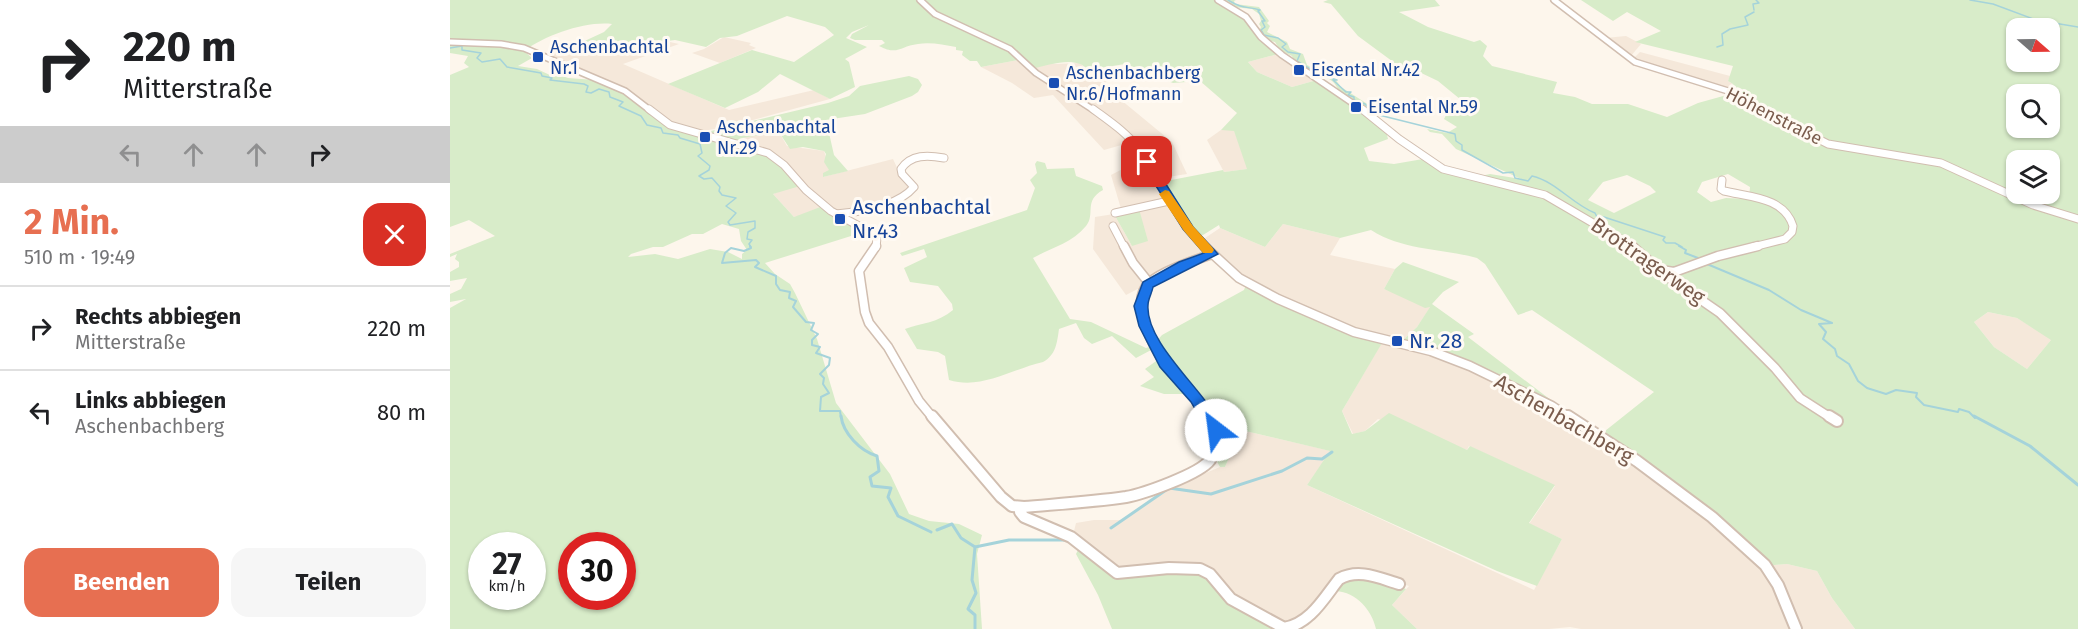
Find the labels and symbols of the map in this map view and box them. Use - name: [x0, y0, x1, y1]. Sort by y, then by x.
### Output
- north arrow: [2006, 18, 2060, 72]
- place label: Aschenbachtal Nr.1: [550, 36, 669, 79]
- marker: Aschenbachtal Nr.1: [531, 50, 545, 64]
- place label: Eisental Nr.42: [1311, 59, 1420, 81]
- place label: Aschenbachberg Nr.6/Hofmann: [1066, 62, 1201, 105]
- marker: Eisental Nr.42: [1292, 63, 1306, 77]
- marker: Aschenbachberg Nr.6/Hofmann: [1047, 76, 1061, 90]
- street label: Höhenstraße: [1722, 82, 1826, 150]
- place label: Eisental Nr.59: [1368, 96, 1478, 118]
- marker: Eisental Nr.59: [1349, 100, 1363, 114]
- place label: Aschenbachtal Nr.29: [717, 116, 836, 159]
- marker: Aschenbachtal Nr.29: [698, 130, 712, 144]
- pin: [1121, 136, 1172, 187]
- place label: Aschenbachtal Nr.43: [852, 194, 991, 244]
- marker: Aschenbachtal Nr.43: [833, 212, 847, 226]
- street label: Brottragerweg: [1586, 212, 1710, 310]
- place label: Nr. 28: [1409, 328, 1462, 354]
- marker: Nr. 28: [1390, 334, 1404, 348]
- street label: Aschenbachberg: [1490, 369, 1638, 469]
- position arrow: [1184, 398, 1248, 462]
- speed limit sign: 30: [558, 532, 636, 610]

